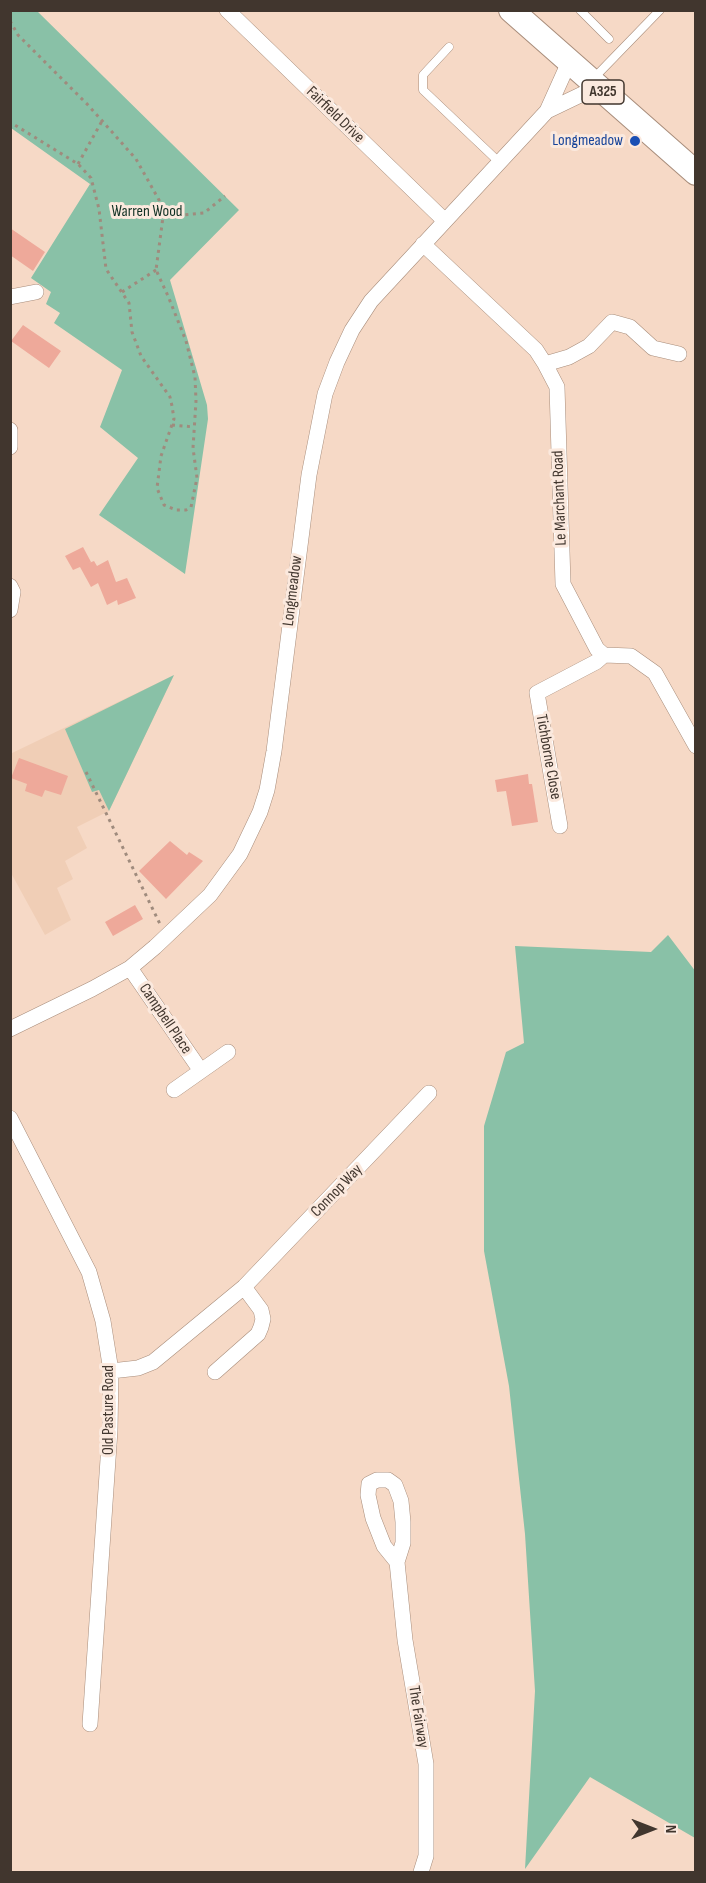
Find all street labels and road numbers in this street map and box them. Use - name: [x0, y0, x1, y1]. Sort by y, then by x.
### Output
- road number: A325: [582, 80, 624, 104]
- street label: Fairfield Drive: [302, 83, 368, 147]
- street label: Le Marchant Road: [549, 450, 571, 546]
- street label: Longmeadow: [279, 555, 307, 627]
- street label: Tichborne Close: [531, 713, 565, 801]
- street label: Campbell Place: [134, 980, 196, 1058]
- street label: Connop Way: [307, 1161, 367, 1221]
- street label: Old Pasture Road: [99, 1365, 119, 1455]
- street label: The Fairway: [404, 1684, 432, 1750]

